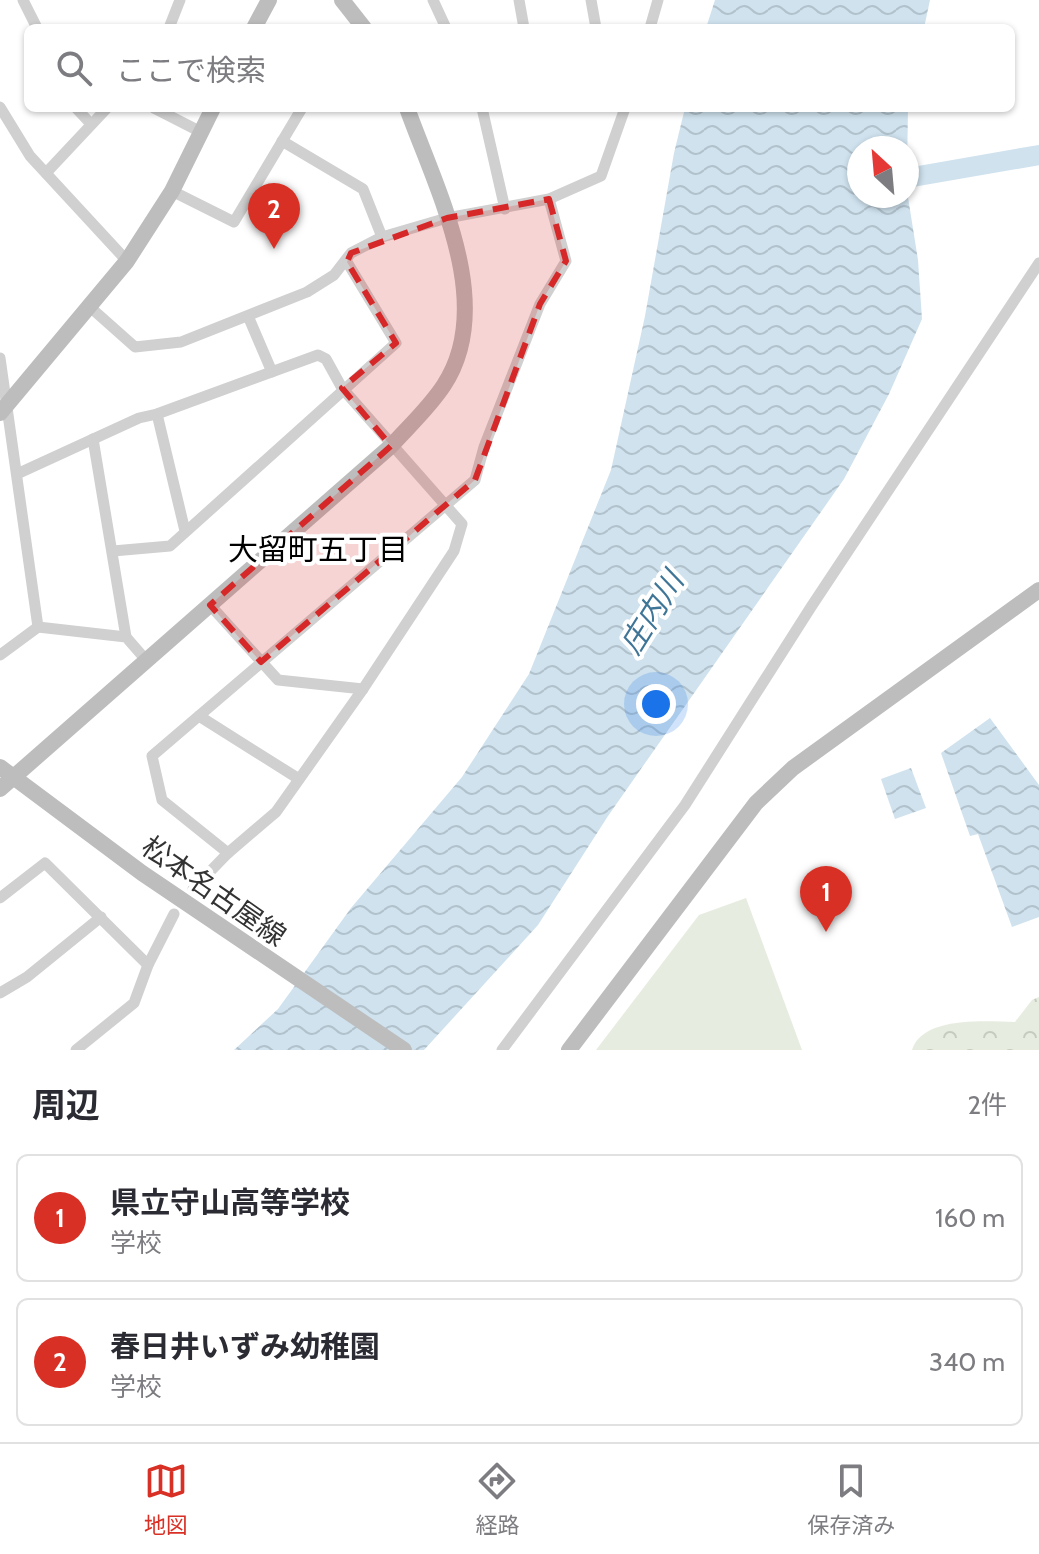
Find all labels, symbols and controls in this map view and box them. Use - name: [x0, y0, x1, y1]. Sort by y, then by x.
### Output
- search box: [24, 24, 1015, 112]
- icon: search: [52, 46, 96, 90]
- text: ここで検索: [116, 52, 266, 89]
- north arrow: [847, 136, 919, 208]
- pin: 2: [248, 183, 300, 249]
- district label: 大留町五丁目: [228, 531, 408, 568]
- water label: 庄内川: [612, 562, 693, 661]
- your location: [636, 684, 676, 724]
- street label: 松本名古屋線: [135, 829, 293, 953]
- pin: 1: [800, 866, 852, 932]
- text: 周辺: [32, 1084, 100, 1126]
- text: 2件: [967, 1089, 1007, 1121]
- text: 県立守山高等学校: [110, 1184, 350, 1221]
- text: 1: [55, 1202, 65, 1234]
- text: 160 m: [935, 1202, 1005, 1234]
- text: 学校: [110, 1227, 162, 1259]
- text: 春日井いずみ幼稚園: [110, 1328, 380, 1365]
- text: 2: [53, 1346, 67, 1378]
- text: 340 m: [929, 1346, 1005, 1378]
- text: 学校: [110, 1371, 162, 1403]
- tab: 地図: [144, 1459, 188, 1539]
- tab: 経路: [475, 1459, 519, 1539]
- tab: 保存済み: [807, 1459, 895, 1539]

